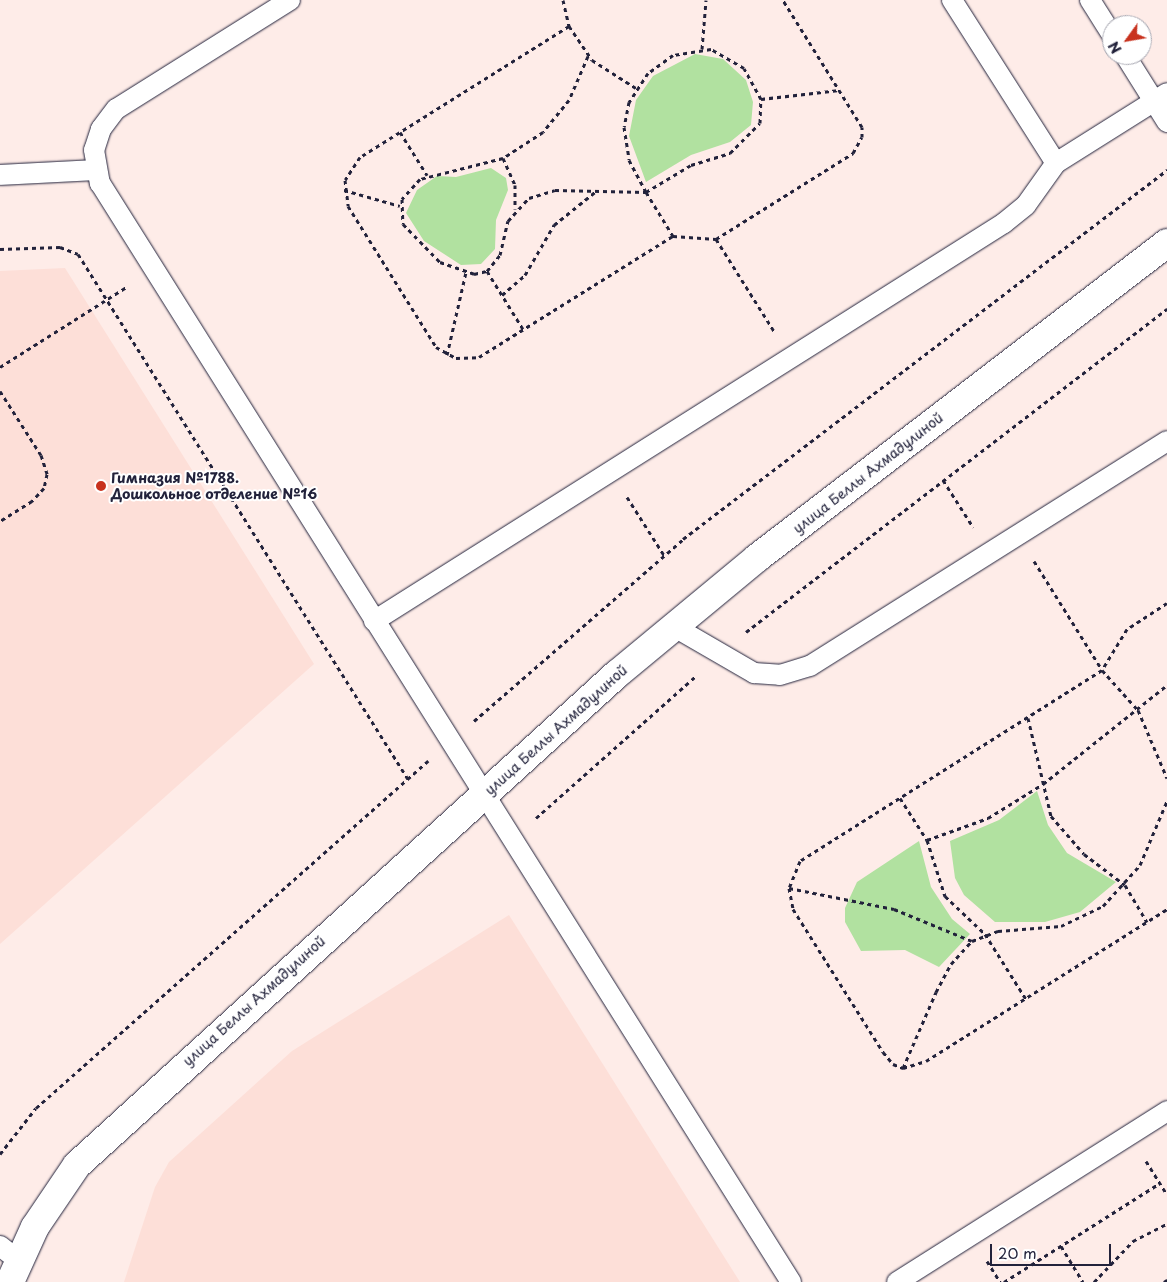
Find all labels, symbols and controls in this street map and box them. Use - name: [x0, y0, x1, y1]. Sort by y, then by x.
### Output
- north arrow: [1102, 15, 1152, 65]
- text: N: [1103, 37, 1127, 58]
- street label: улица Беллы Ахмадулиной: [789, 409, 947, 537]
- place label: Гимназия №1788. Дошкольное отделение №16: [111, 470, 318, 502]
- marker: Гимназия №1788. Дошкольное отделение №16: [95, 480, 107, 492]
- street label: улица Беллы Ахмадулиной: [481, 661, 631, 799]
- street label: улица Беллы Ахмадулиной: [179, 932, 329, 1070]
- scale bar: [992, 1234, 1113, 1266]
- text: 20 m: [998, 1241, 1037, 1264]

